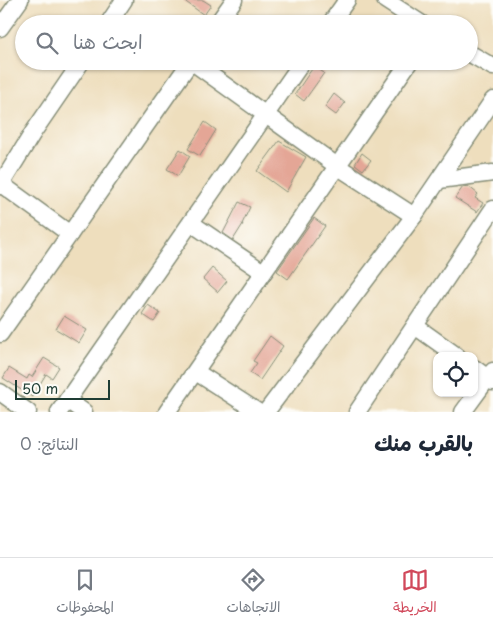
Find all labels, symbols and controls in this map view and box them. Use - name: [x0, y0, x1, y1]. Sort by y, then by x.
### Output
- search box: [15, 15, 478, 70]
- text: ابحث هنا: [73, 27, 143, 55]
- icon: search: [33, 29, 61, 57]
- map controls: [433, 352, 478, 397]
- button: locate: [433, 352, 478, 397]
- scale bar: [15, 377, 110, 400]
- text: 50 m: [22, 378, 58, 399]
- text: بالقرب منك: [374, 426, 473, 458]
- text: النتائج: 0: [20, 431, 78, 455]
- tab: المحفوظات: [56, 566, 114, 620]
- tab: الاتجاهات: [226, 566, 281, 620]
- tab: الخريطة: [393, 566, 437, 620]

